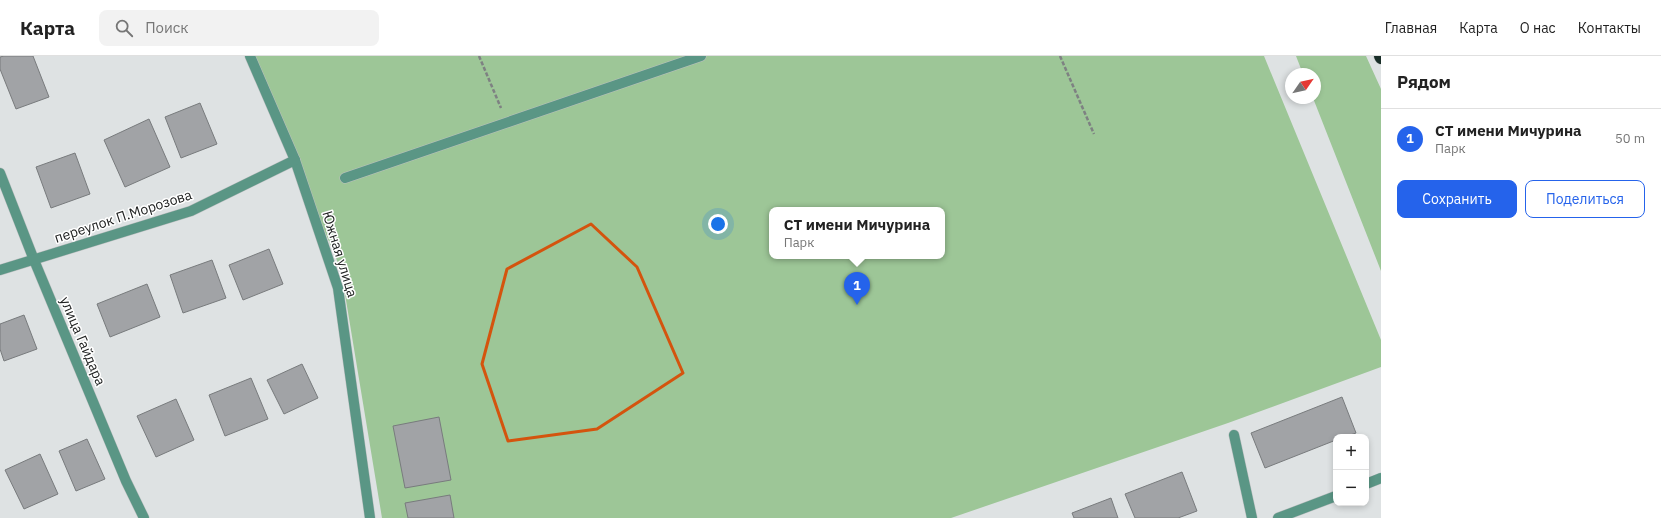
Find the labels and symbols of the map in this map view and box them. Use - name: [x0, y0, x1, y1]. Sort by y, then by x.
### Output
- north arrow: [1285, 68, 1321, 104]
- street label: переулок П.Морозова: [52, 185, 195, 247]
- street label: Южная улица: [318, 209, 362, 300]
- your location: [708, 214, 728, 234]
- pin: 1: [844, 272, 870, 305]
- street label: улица Гайдара: [56, 294, 110, 389]

